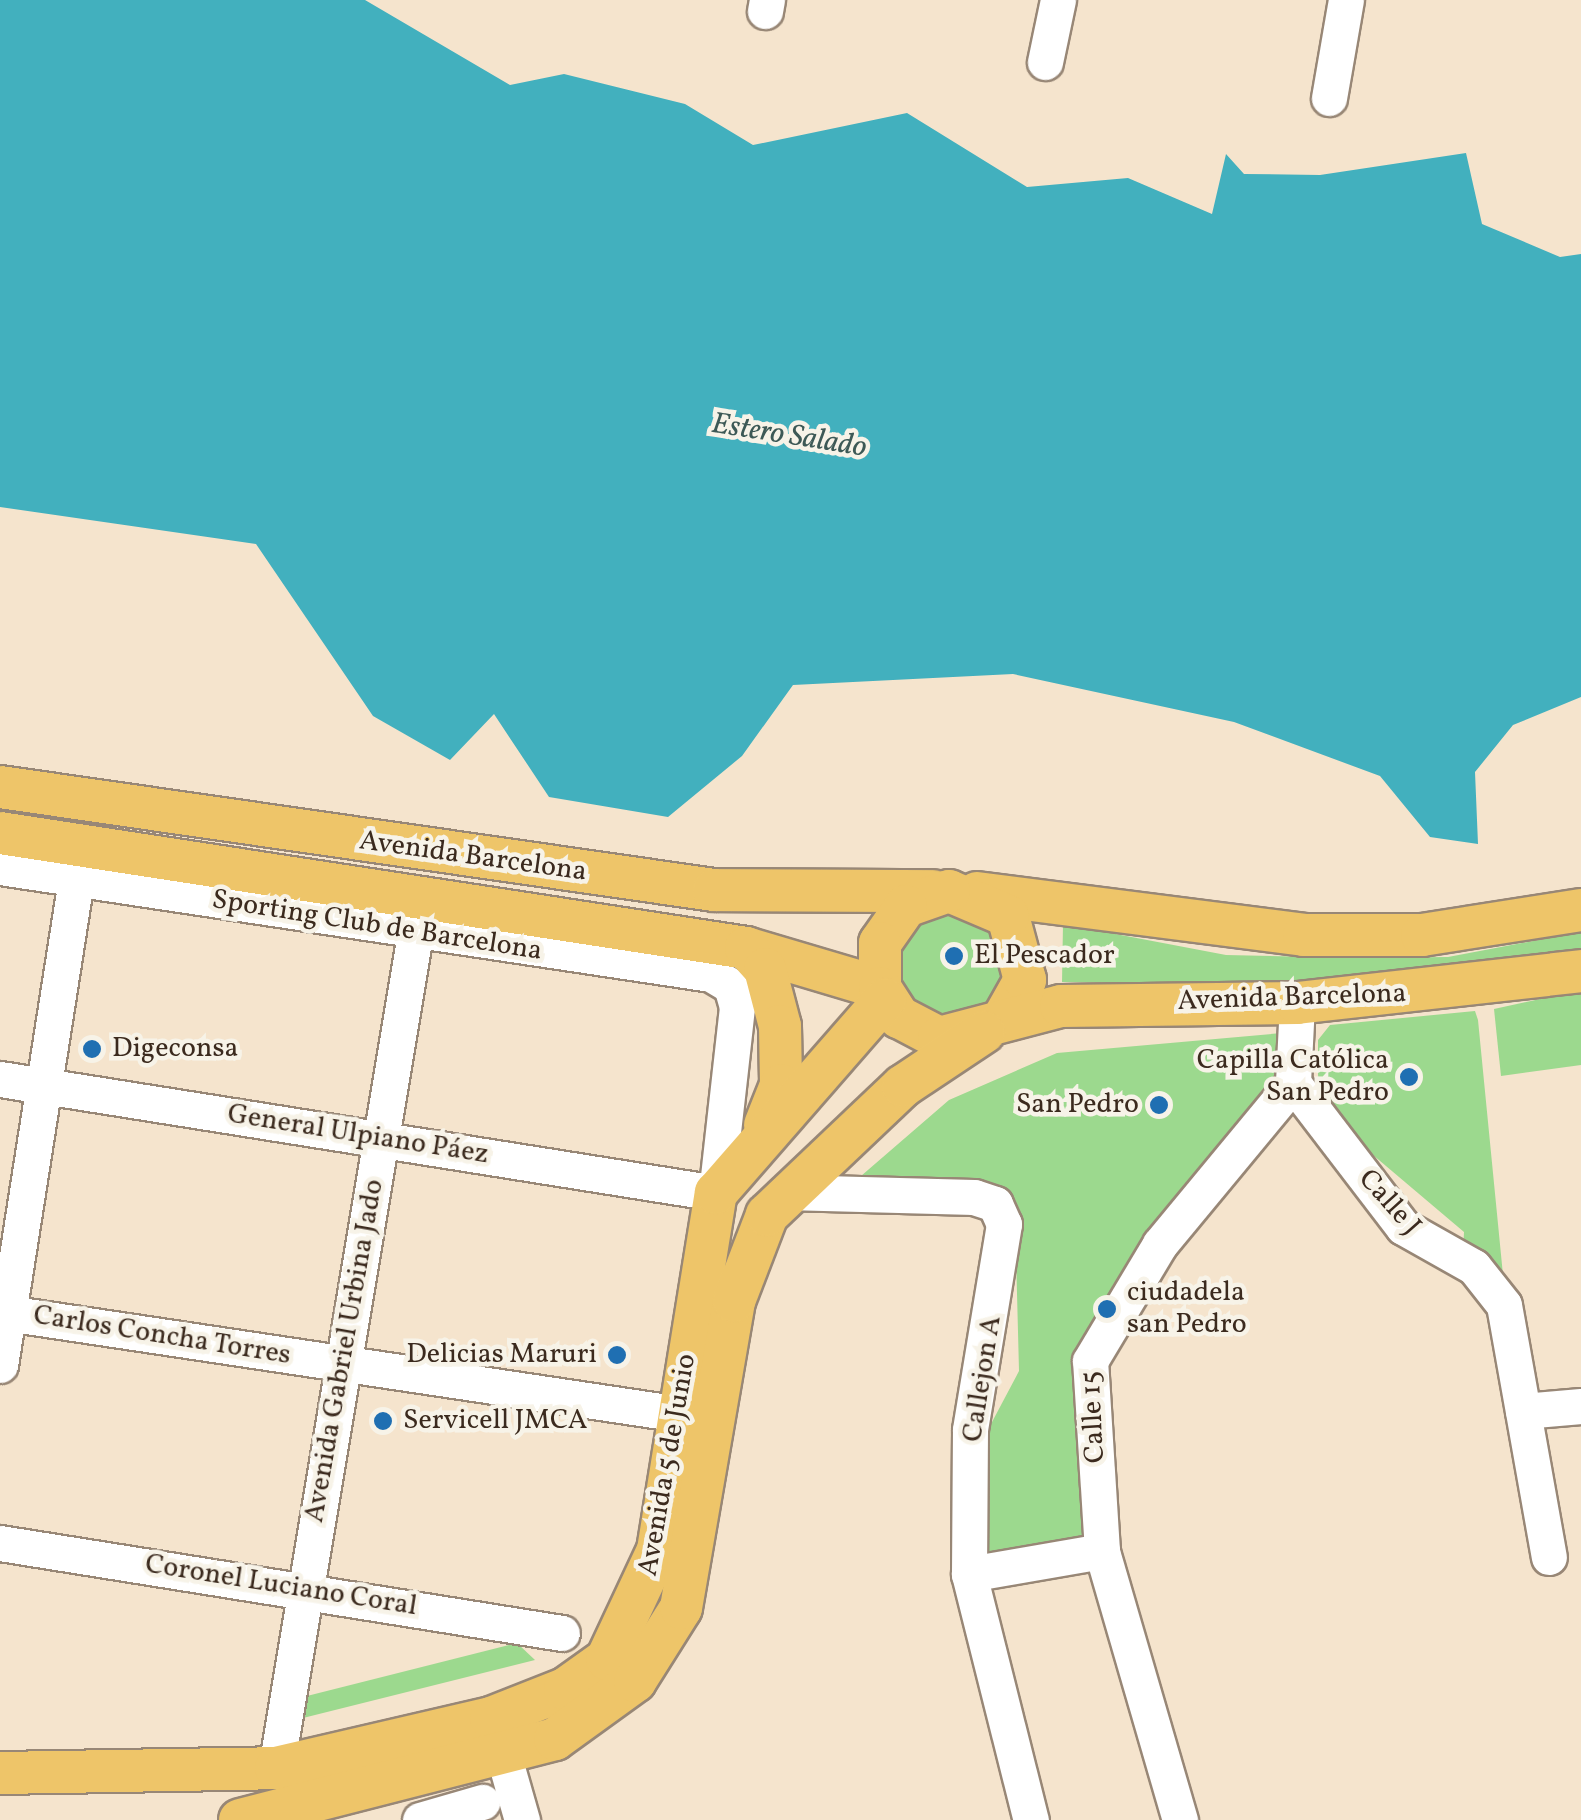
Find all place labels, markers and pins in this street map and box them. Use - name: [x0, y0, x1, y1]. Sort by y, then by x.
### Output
- place label: El Pescador: [974, 939, 1115, 973]
- marker: El Pescador: [943, 945, 965, 967]
- place label: Digeconsa: [112, 1032, 239, 1066]
- marker: Digeconsa: [81, 1038, 103, 1060]
- place label: Capilla Católica San Pedro: [1197, 1044, 1389, 1110]
- marker: Capilla Católica San Pedro: [1398, 1066, 1420, 1088]
- place label: San Pedro: [1016, 1088, 1139, 1122]
- marker: San Pedro: [1148, 1094, 1170, 1116]
- place label: ciudadela san Pedro: [1127, 1276, 1247, 1342]
- marker: ciudadela san Pedro: [1096, 1298, 1118, 1320]
- place label: Delicias Maruri: [406, 1338, 597, 1372]
- marker: Delicias Maruri: [606, 1344, 628, 1366]
- place label: Servicell JMCA: [403, 1404, 588, 1438]
- marker: Servicell JMCA: [372, 1410, 394, 1432]

